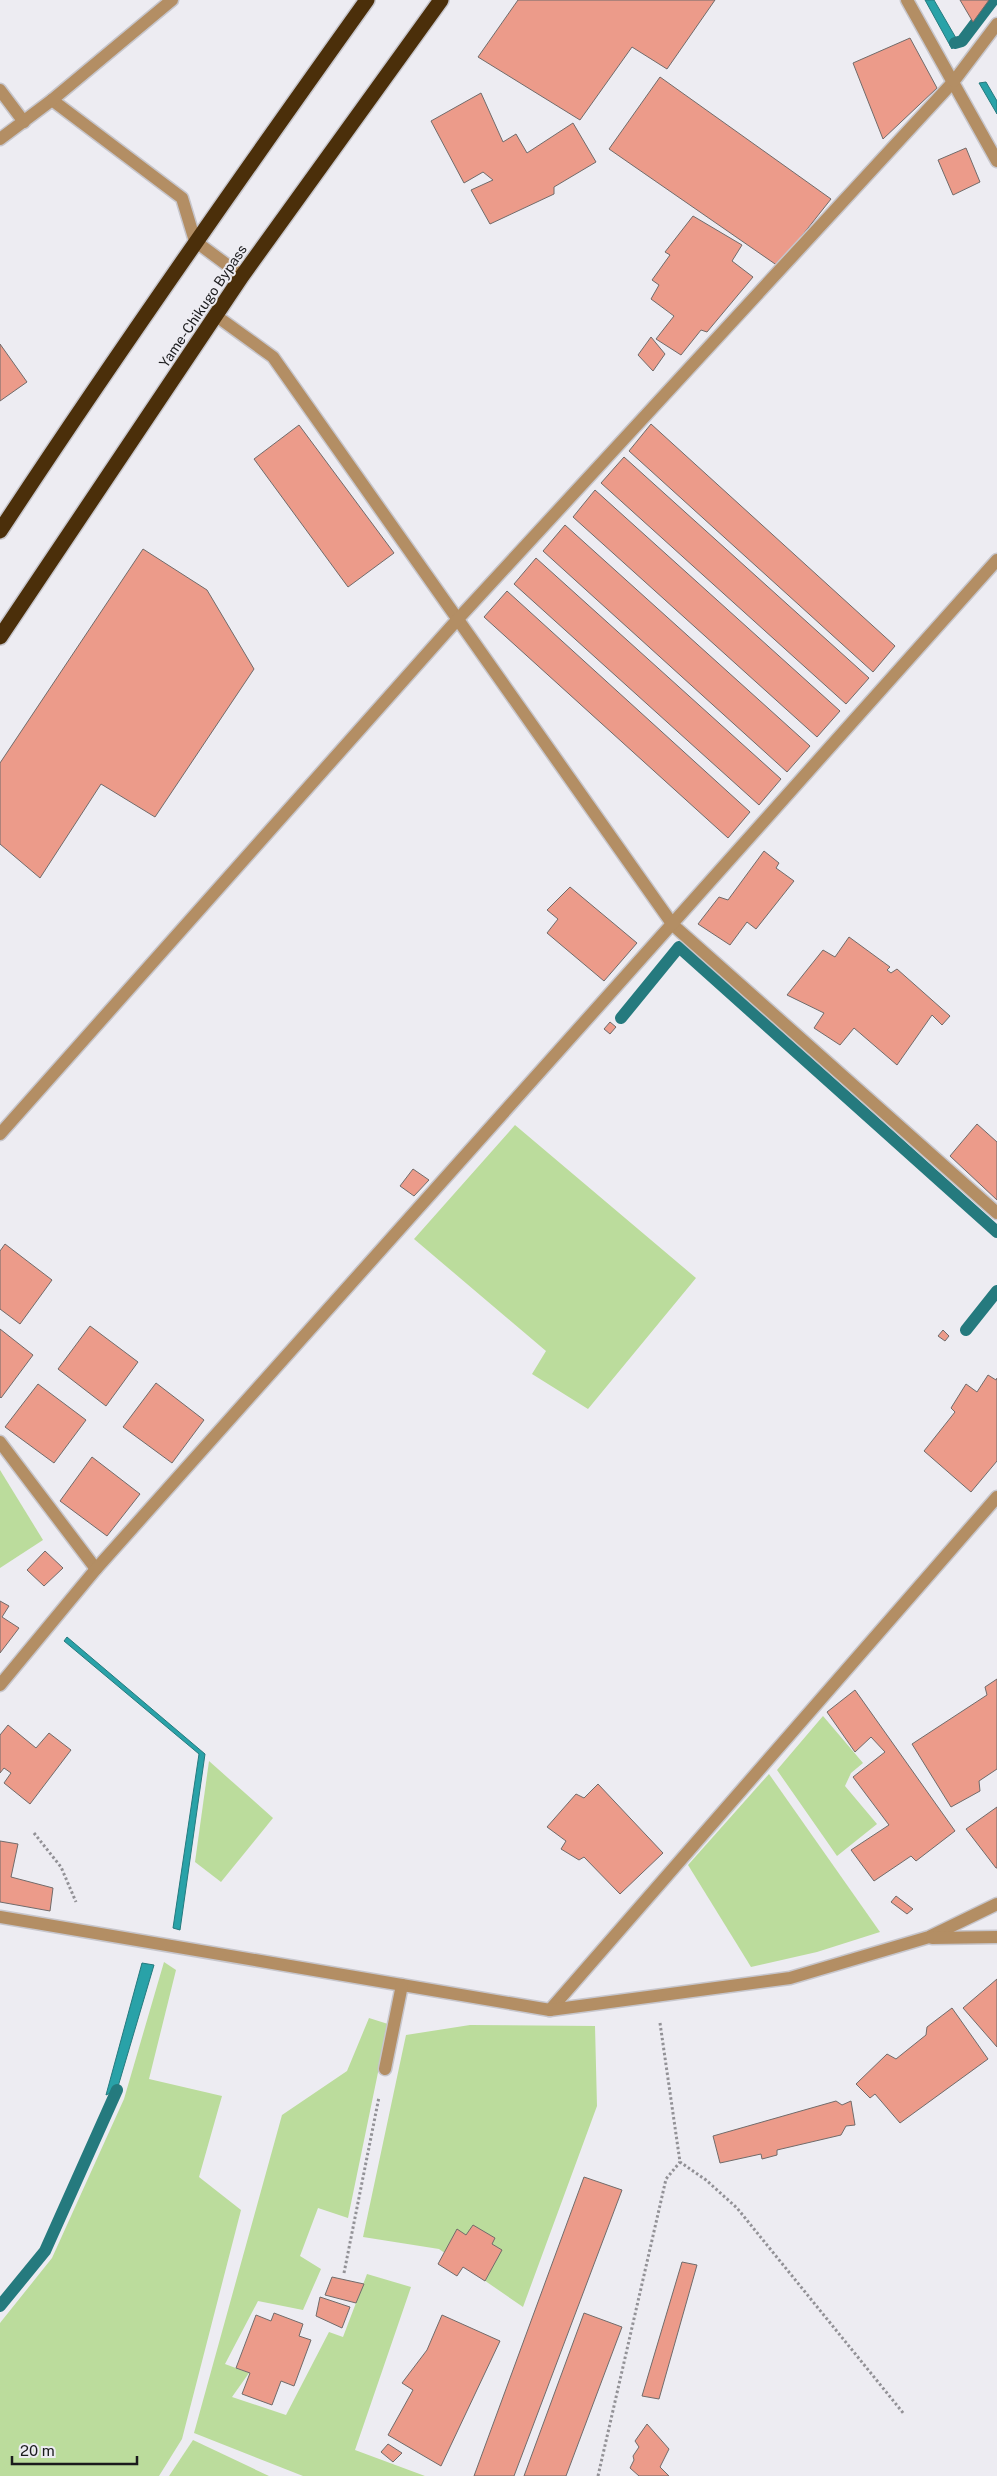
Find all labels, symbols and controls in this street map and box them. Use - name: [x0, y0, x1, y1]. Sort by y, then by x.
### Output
- street label: Yame-Chikugo Bypass: [156, 242, 250, 370]
- scale bar: [12, 2434, 138, 2466]
- text: 20 m: [20, 2442, 55, 2459]

